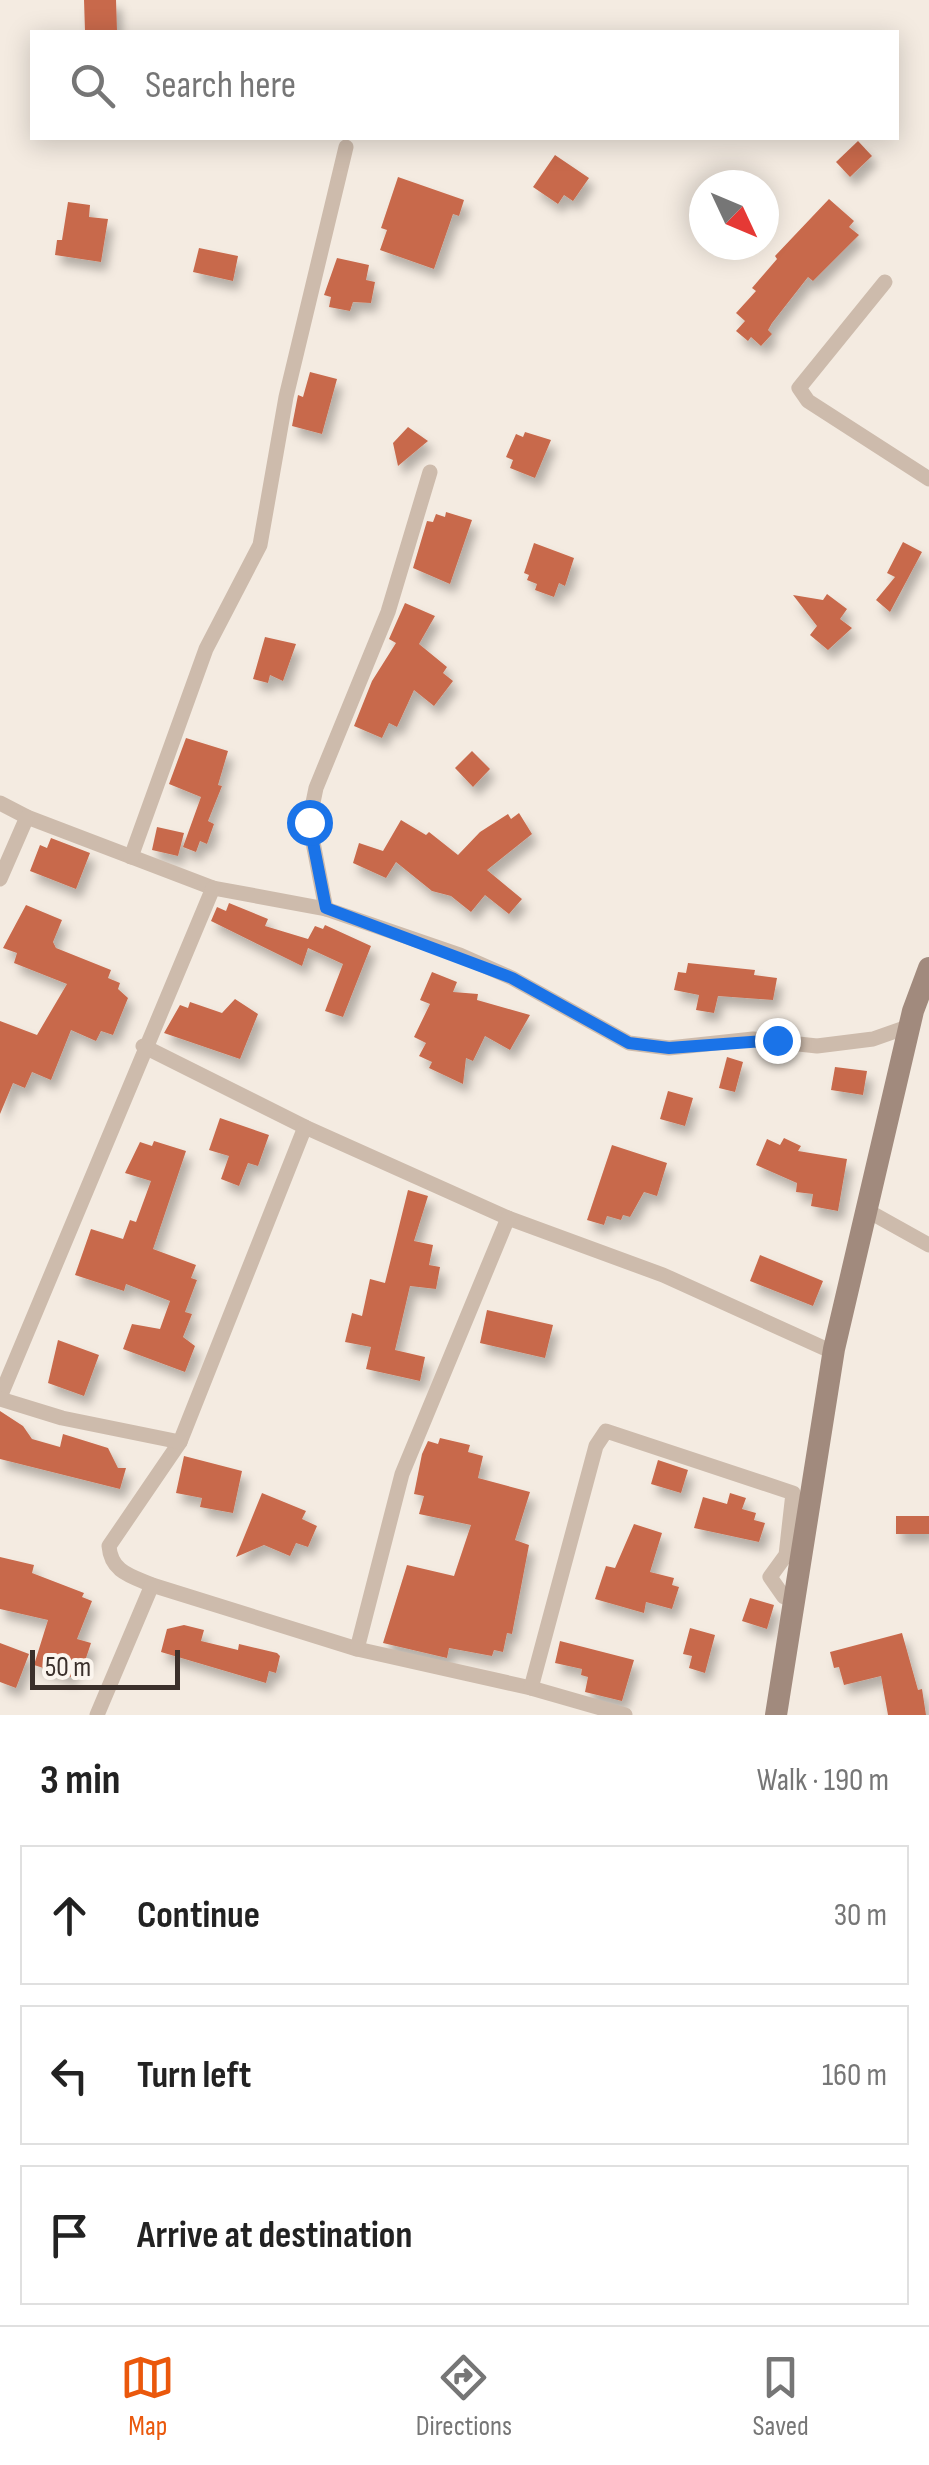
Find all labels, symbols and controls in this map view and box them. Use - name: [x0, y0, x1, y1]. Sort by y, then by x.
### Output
- search box: [30, 30, 899, 140]
- icon: search: [65, 58, 120, 113]
- text: Search here: [145, 63, 296, 108]
- north arrow: [689, 170, 779, 260]
- route start: [287, 800, 333, 846]
- route end: [755, 1018, 801, 1064]
- scale bar: [30, 1645, 180, 1690]
- text: 50 m: [45, 1651, 91, 1684]
- text: 3 min: [40, 1755, 120, 1806]
- text: Walk · 190 m: [757, 1761, 889, 1800]
- icon: ahead: [42, 1888, 97, 1943]
- text: Continue: [137, 1893, 260, 1938]
- text: 30 m: [834, 1896, 887, 1935]
- icon: left: [42, 2048, 97, 2103]
- text: Turn left: [137, 2053, 251, 2098]
- text: 160 m: [822, 2056, 887, 2095]
- icon: arrive: [42, 2208, 97, 2263]
- text: Arrive at destination: [137, 2213, 412, 2258]
- tab: Map: [120, 2350, 175, 2443]
- tab: Directions: [416, 2350, 512, 2443]
- tab: Saved: [753, 2350, 809, 2443]

